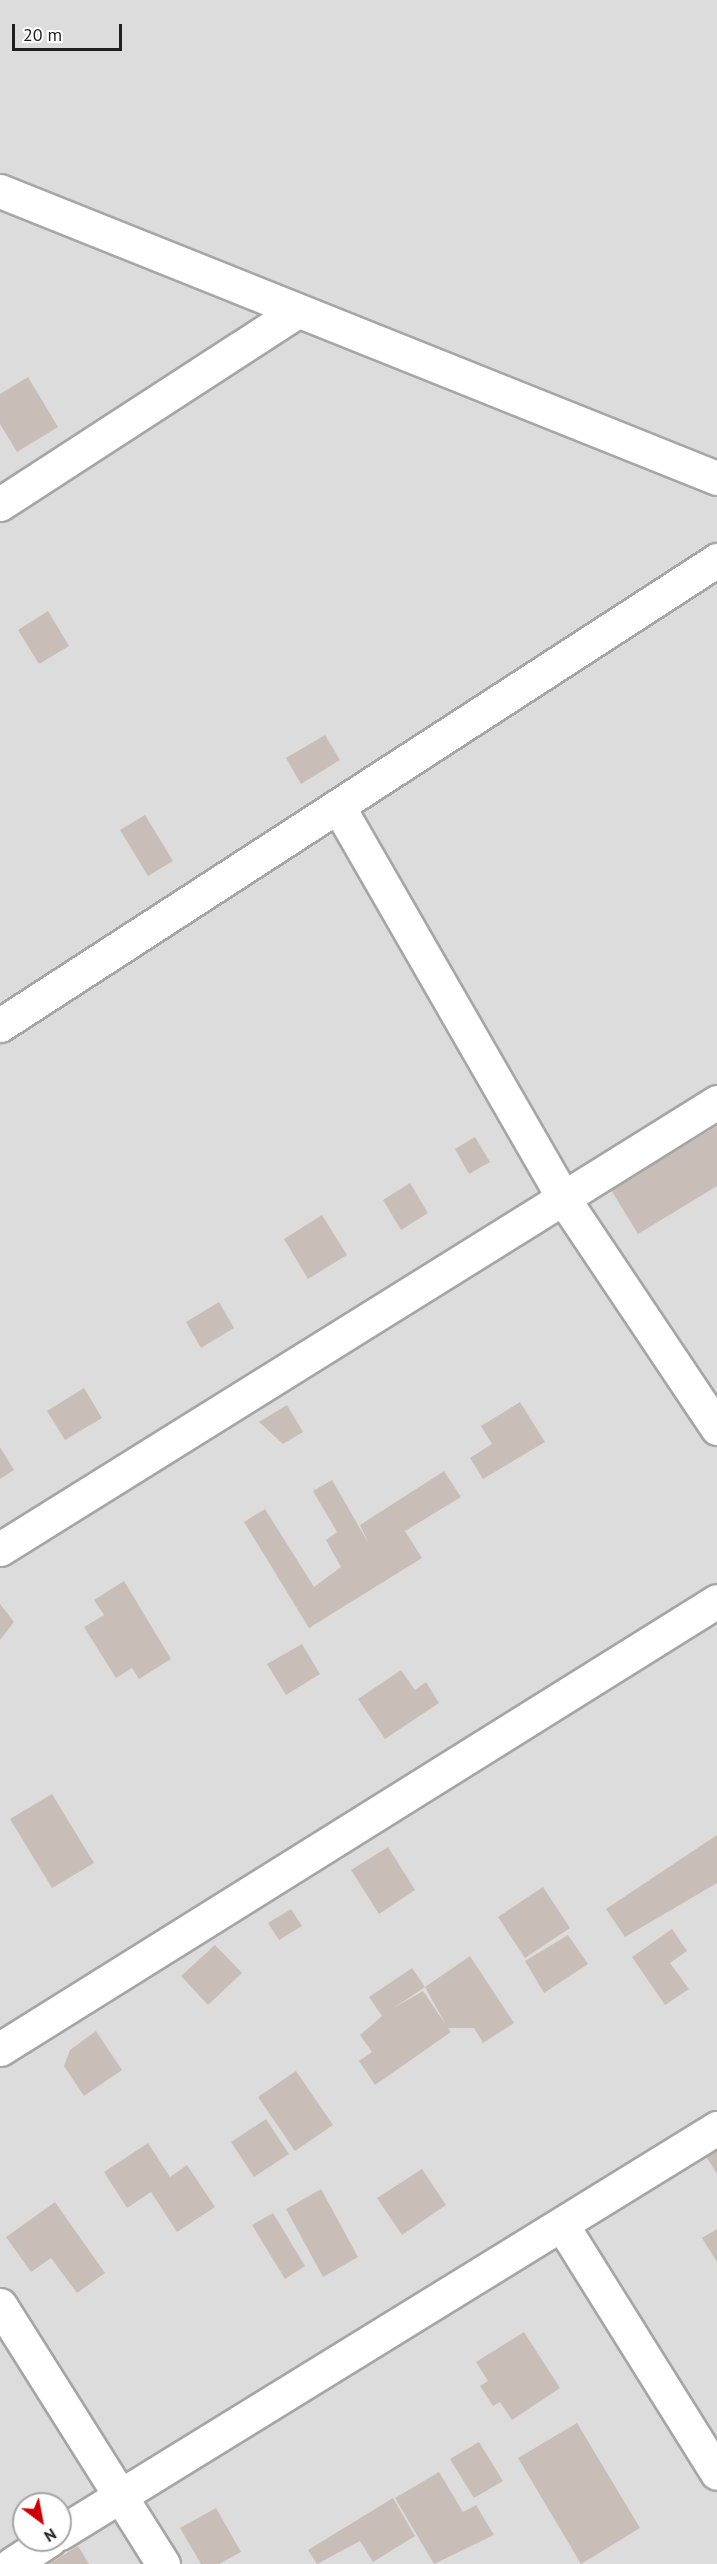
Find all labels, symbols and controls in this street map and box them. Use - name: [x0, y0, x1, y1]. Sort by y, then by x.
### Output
- scale bar: [15, 12, 124, 50]
- text: 20 m: [23, 23, 62, 46]
- north arrow: [12, 2492, 72, 2552]
- text: N: [41, 2524, 60, 2547]

